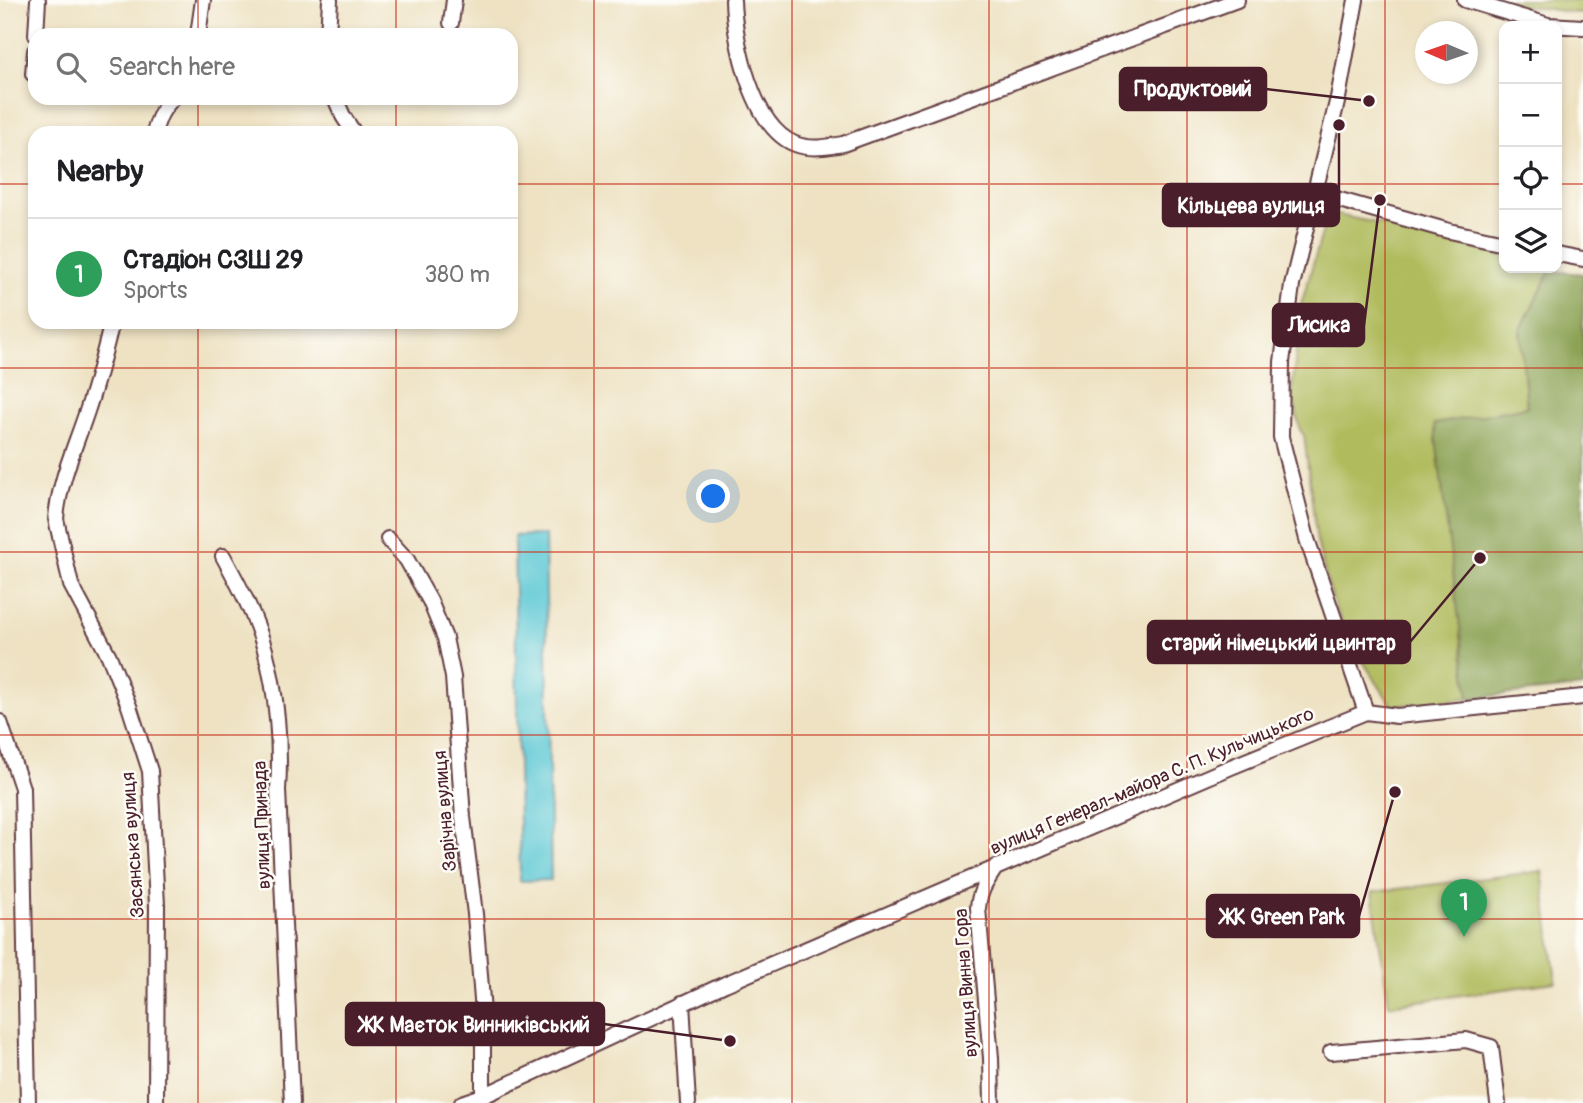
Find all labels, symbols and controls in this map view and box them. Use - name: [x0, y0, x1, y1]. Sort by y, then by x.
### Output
- north arrow: [1415, 21, 1478, 84]
- map controls: [1499, 21, 1562, 273]
- button: +: [1499, 21, 1562, 84]
- search box: [28, 28, 518, 105]
- icon: search: [52, 48, 90, 86]
- text: Search here: [108, 51, 235, 83]
- callout: Продуктовий: [1120, 68, 1266, 110]
- text: Продуктовий: [1134, 76, 1252, 103]
- button: −: [1499, 84, 1562, 147]
- button: locate: [1499, 147, 1562, 210]
- text: Nearby: [56, 153, 143, 190]
- callout: Кільцева вулиця: [1163, 184, 1339, 226]
- text: Кільцева вулиця: [1177, 193, 1325, 220]
- button: layers: [1499, 210, 1562, 273]
- text: Стадіон СЗШ 29: [123, 244, 303, 276]
- text: 1: [75, 260, 84, 289]
- text: 380 m: [424, 260, 490, 289]
- text: Sports: [123, 276, 187, 305]
- callout: Лисика: [1273, 304, 1364, 346]
- text: Лисика: [1287, 312, 1351, 339]
- your location: [696, 479, 730, 513]
- callout: старий німецький цвинтар: [1148, 621, 1410, 663]
- text: старий німецький цвинтар: [1161, 630, 1396, 657]
- street label: вулиця Генерал-майора С. П. Кульчицького: [986, 702, 1318, 860]
- street label: Зарічна вулиця: [428, 749, 462, 873]
- street label: вулиця Принада: [248, 760, 276, 890]
- street label: Засянська вулиця: [116, 771, 150, 919]
- pin: 1: [1441, 879, 1487, 937]
- callout: ЖК Green Park: [1207, 895, 1359, 937]
- text: ЖК Green Park: [1217, 904, 1345, 931]
- street label: вулиця Винна Гора: [949, 908, 983, 1058]
- callout: ЖК Маєток Винниківський: [346, 1003, 604, 1045]
- text: ЖК Маєток Винниківський: [356, 1012, 590, 1039]

